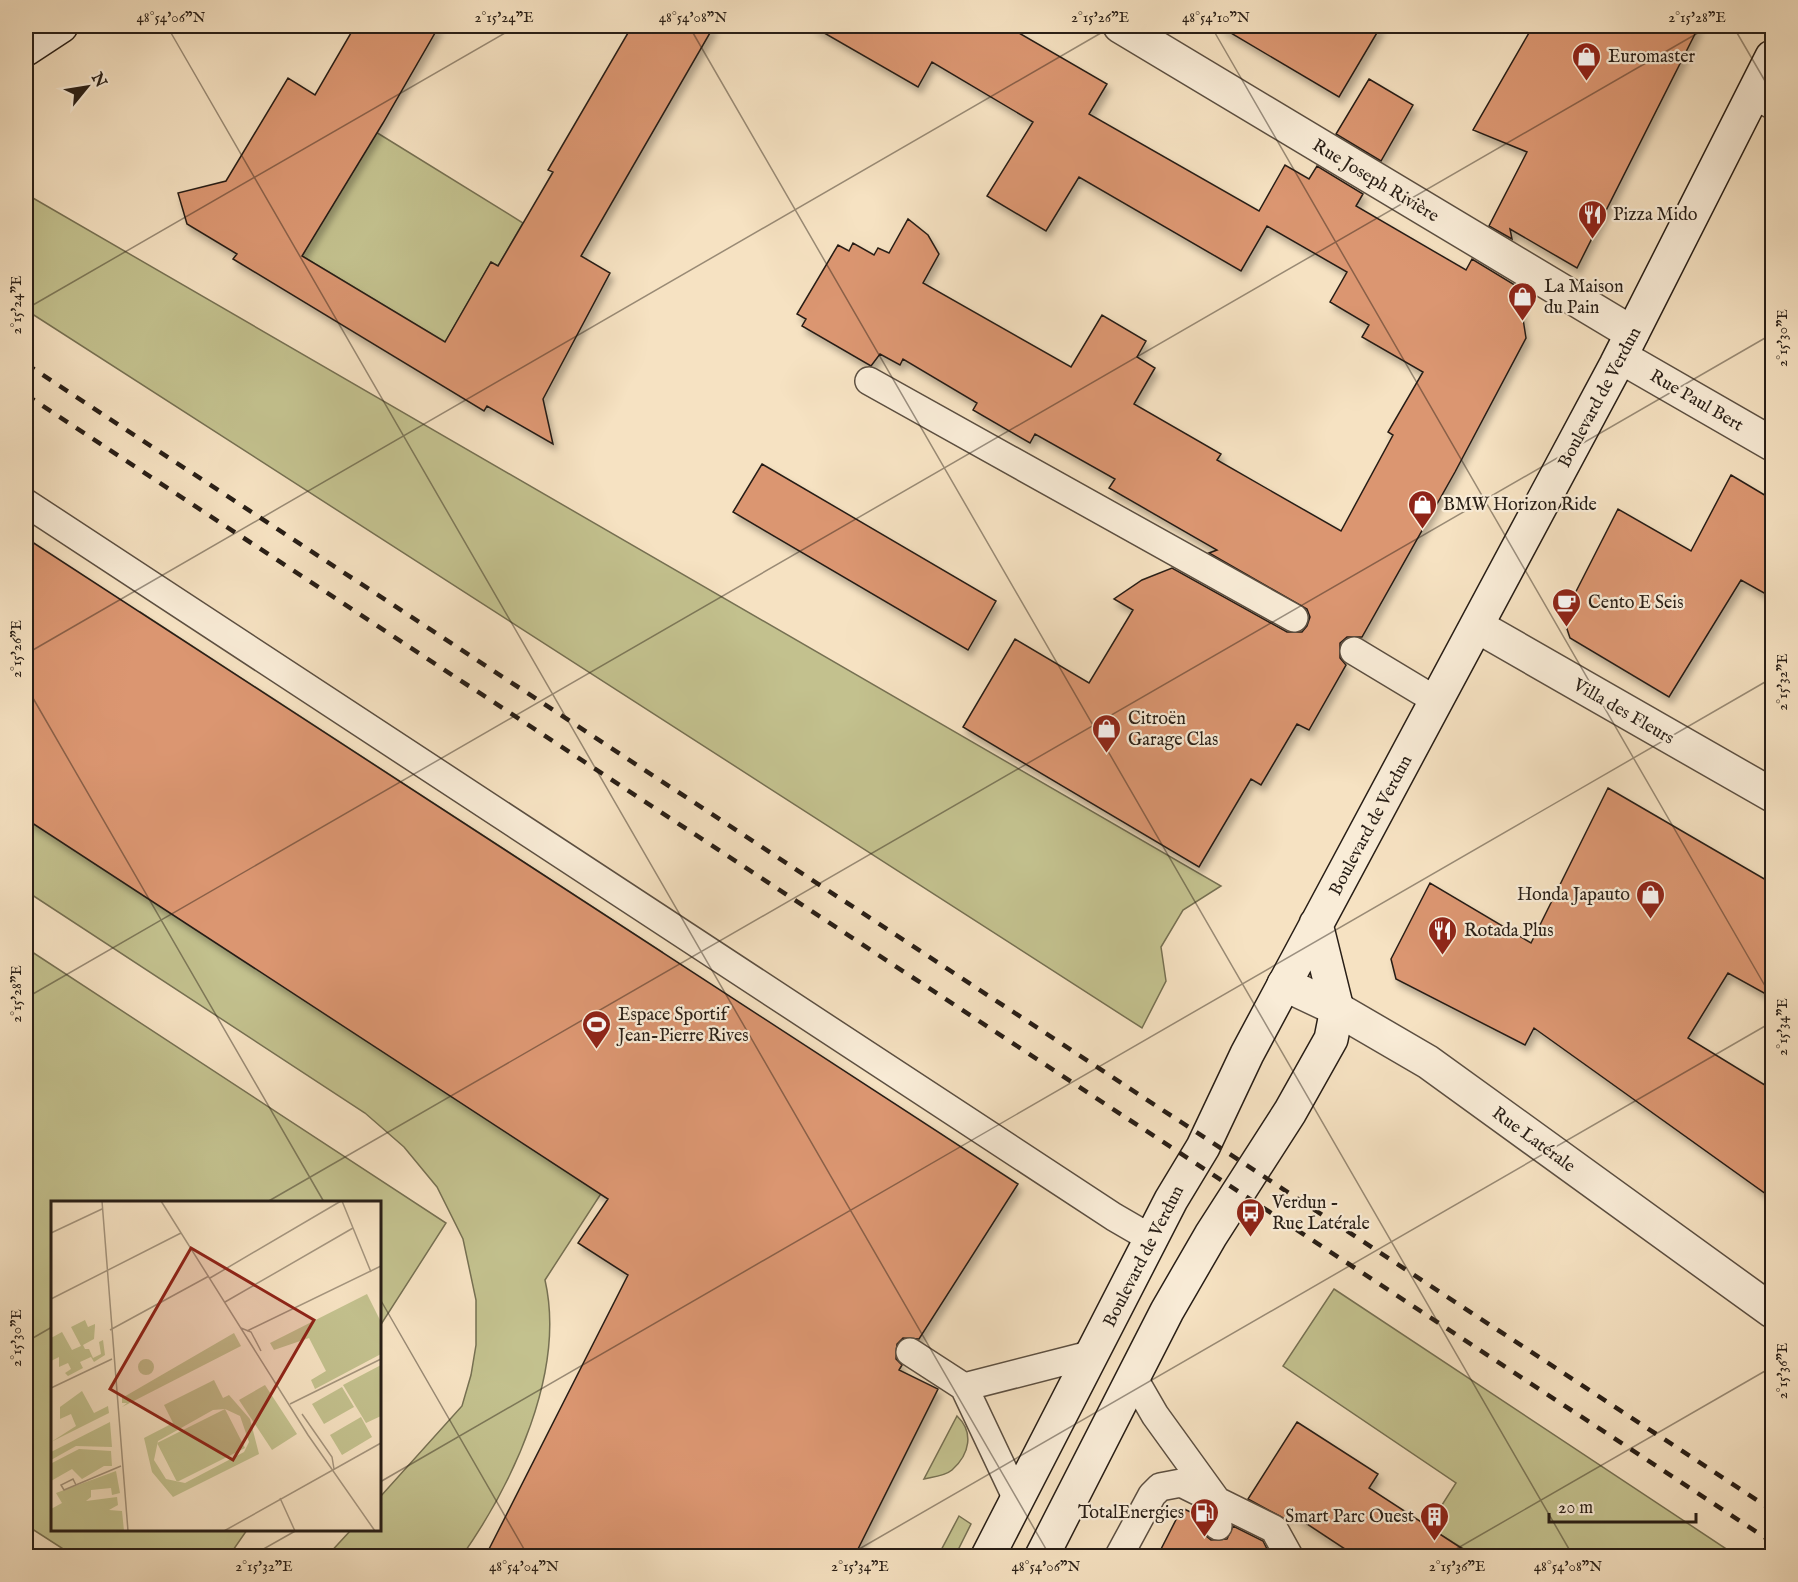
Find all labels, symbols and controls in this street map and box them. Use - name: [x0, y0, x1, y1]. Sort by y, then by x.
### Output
- text: 48°54'06"N: [137, 8, 206, 27]
- text: 2°15'24"E: [474, 8, 534, 27]
- text: 48°54'08"N: [659, 8, 727, 27]
- text: 2°15'26"E: [1071, 8, 1129, 27]
- text: 48°54'10"N: [1182, 8, 1250, 27]
- text: 2°15'28"E: [1668, 8, 1726, 27]
- shop icon: Euromaster: [1571, 40, 1603, 82]
- place label: Euromaster: [1608, 46, 1696, 69]
- north arrow: [57, 57, 117, 117]
- text: N: [86, 69, 110, 92]
- street label: Rue Joseph Rivière: [1308, 134, 1443, 228]
- restaurant icon: Pizza Mido: [1576, 198, 1608, 240]
- place label: Pizza Mido: [1613, 204, 1698, 227]
- text: 2°15'24"E: [7, 275, 26, 335]
- place label: La Maison du Pain: [1544, 276, 1624, 320]
- shop icon: La Maison du Pain: [1507, 280, 1539, 322]
- text: 2°15'30"E: [1773, 309, 1792, 367]
- street label: Boulevard de Verdun: [1554, 323, 1647, 472]
- street label: Rue Paul Bert: [1645, 365, 1747, 437]
- shop icon: BMW Horizon Ride: [1406, 488, 1438, 530]
- place label: BMW Horizon Ride: [1443, 494, 1597, 517]
- cafe icon: Cento E Seis: [1551, 586, 1583, 628]
- place label: Cento E Seis: [1588, 592, 1683, 615]
- text: 2°15'26"E: [7, 620, 26, 678]
- text: 2°15'32"E: [1773, 653, 1792, 711]
- street label: Villa des Fleurs: [1568, 674, 1678, 751]
- place label: Citroën Garage Clas: [1128, 708, 1218, 752]
- shop icon: Citroën Garage Clas: [1091, 712, 1123, 754]
- street label: Boulevard de Verdun: [1325, 751, 1418, 900]
- shop icon: Honda Japauto: [1635, 878, 1667, 920]
- place label: Honda Japauto: [1517, 884, 1630, 907]
- restaurant icon: Rotada Plus: [1427, 914, 1459, 956]
- place label: Rotada Plus: [1464, 920, 1553, 943]
- text: 2°15'28"E: [7, 965, 26, 1023]
- text: 2°15'34"E: [1773, 998, 1792, 1056]
- place label: Espace Sportif Jean-Pierre Rives: [616, 1004, 749, 1048]
- sports icon: Espace Sportif Jean-Pierre Rives: [581, 1008, 613, 1050]
- street label: Rue Latérale: [1487, 1102, 1579, 1178]
- street label: Boulevard de Verdun: [1099, 1182, 1190, 1331]
- place label: Verdun - Rue Latérale: [1271, 1192, 1370, 1236]
- bus stop icon: Verdun - Rue Latérale: [1235, 1196, 1267, 1238]
- inset map: [51, 1201, 381, 1531]
- text: 2°15'30"E: [7, 1309, 26, 1367]
- text: 2°15'36"E: [1773, 1343, 1792, 1399]
- scale bar: [1549, 1486, 1696, 1524]
- fuel station icon: TotalEnergies: [1189, 1496, 1221, 1538]
- text: 20 m: [1558, 1497, 1593, 1520]
- building icon: Smart Parc Ouest: [1419, 1500, 1451, 1542]
- place label: TotalEnergies: [1078, 1502, 1184, 1525]
- place label: Smart Parc Ouest: [1285, 1506, 1414, 1529]
- text: 2°15'32"E: [235, 1557, 293, 1576]
- text: 48°54'04"N: [489, 1557, 559, 1576]
- text: 2°15'34"E: [831, 1557, 889, 1576]
- text: 48°54'06"N: [1012, 1557, 1081, 1576]
- text: 2°15'36"E: [1429, 1557, 1485, 1576]
- text: 48°54'08"N: [1534, 1557, 1602, 1576]

